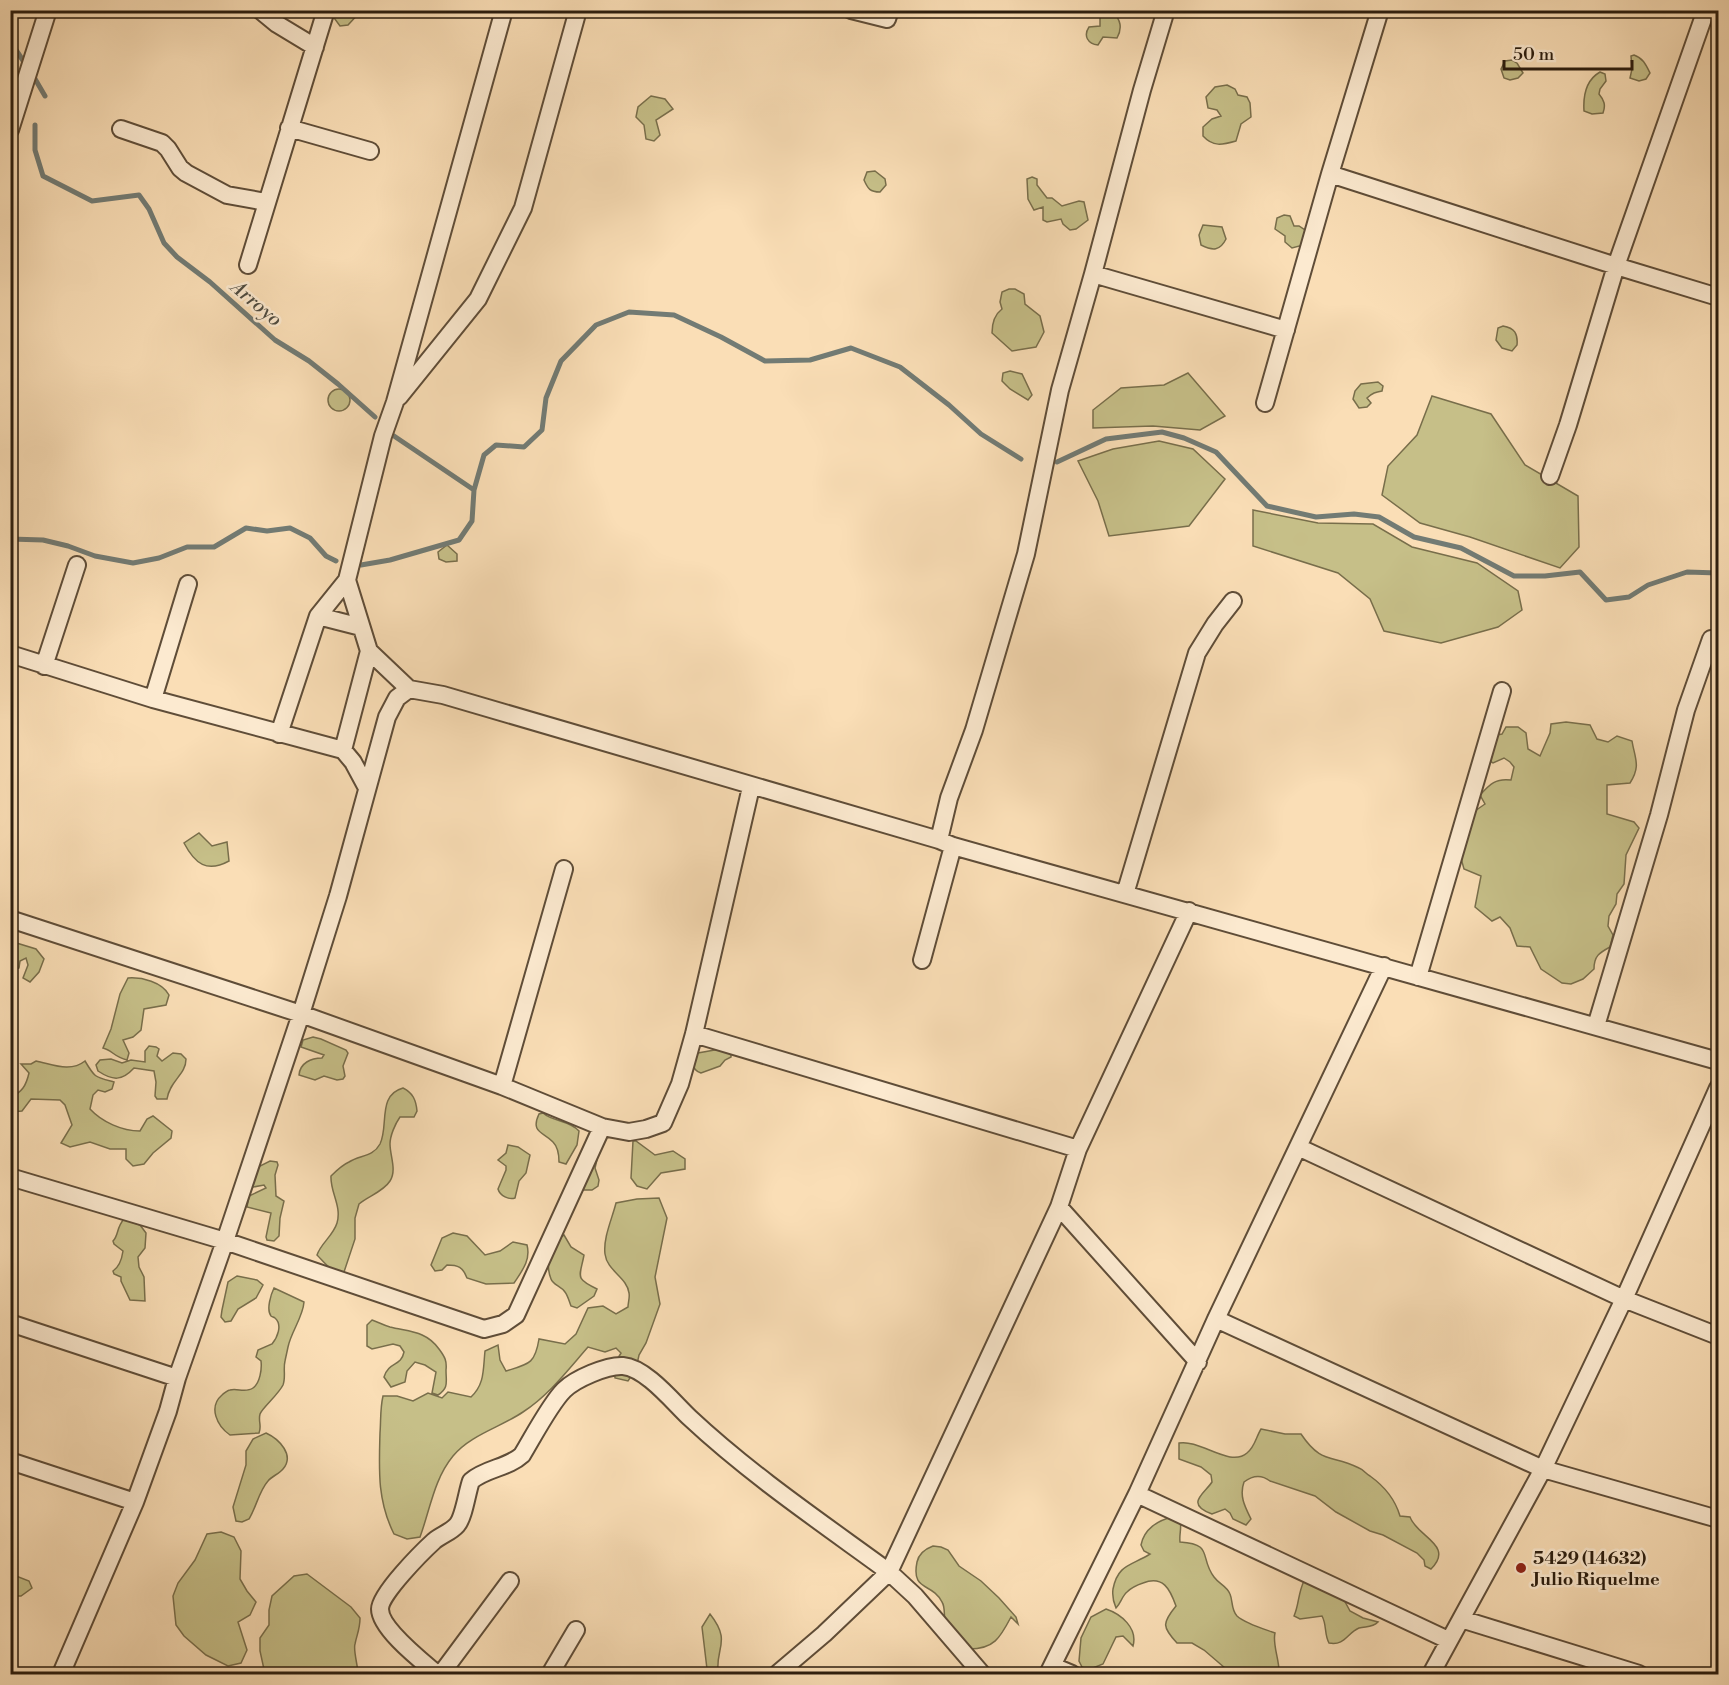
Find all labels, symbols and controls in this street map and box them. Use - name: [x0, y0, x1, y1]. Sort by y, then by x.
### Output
- scale bar: [1504, 33, 1632, 71]
- text: 50 m: [1513, 43, 1555, 66]
- water label: Arroyo: [224, 274, 287, 333]
- place label: 5429 (14632) Julio Riquelme: [1530, 1547, 1660, 1591]
- marker: 5429 (14632) Julio Riquelme: [1514, 1561, 1528, 1575]

